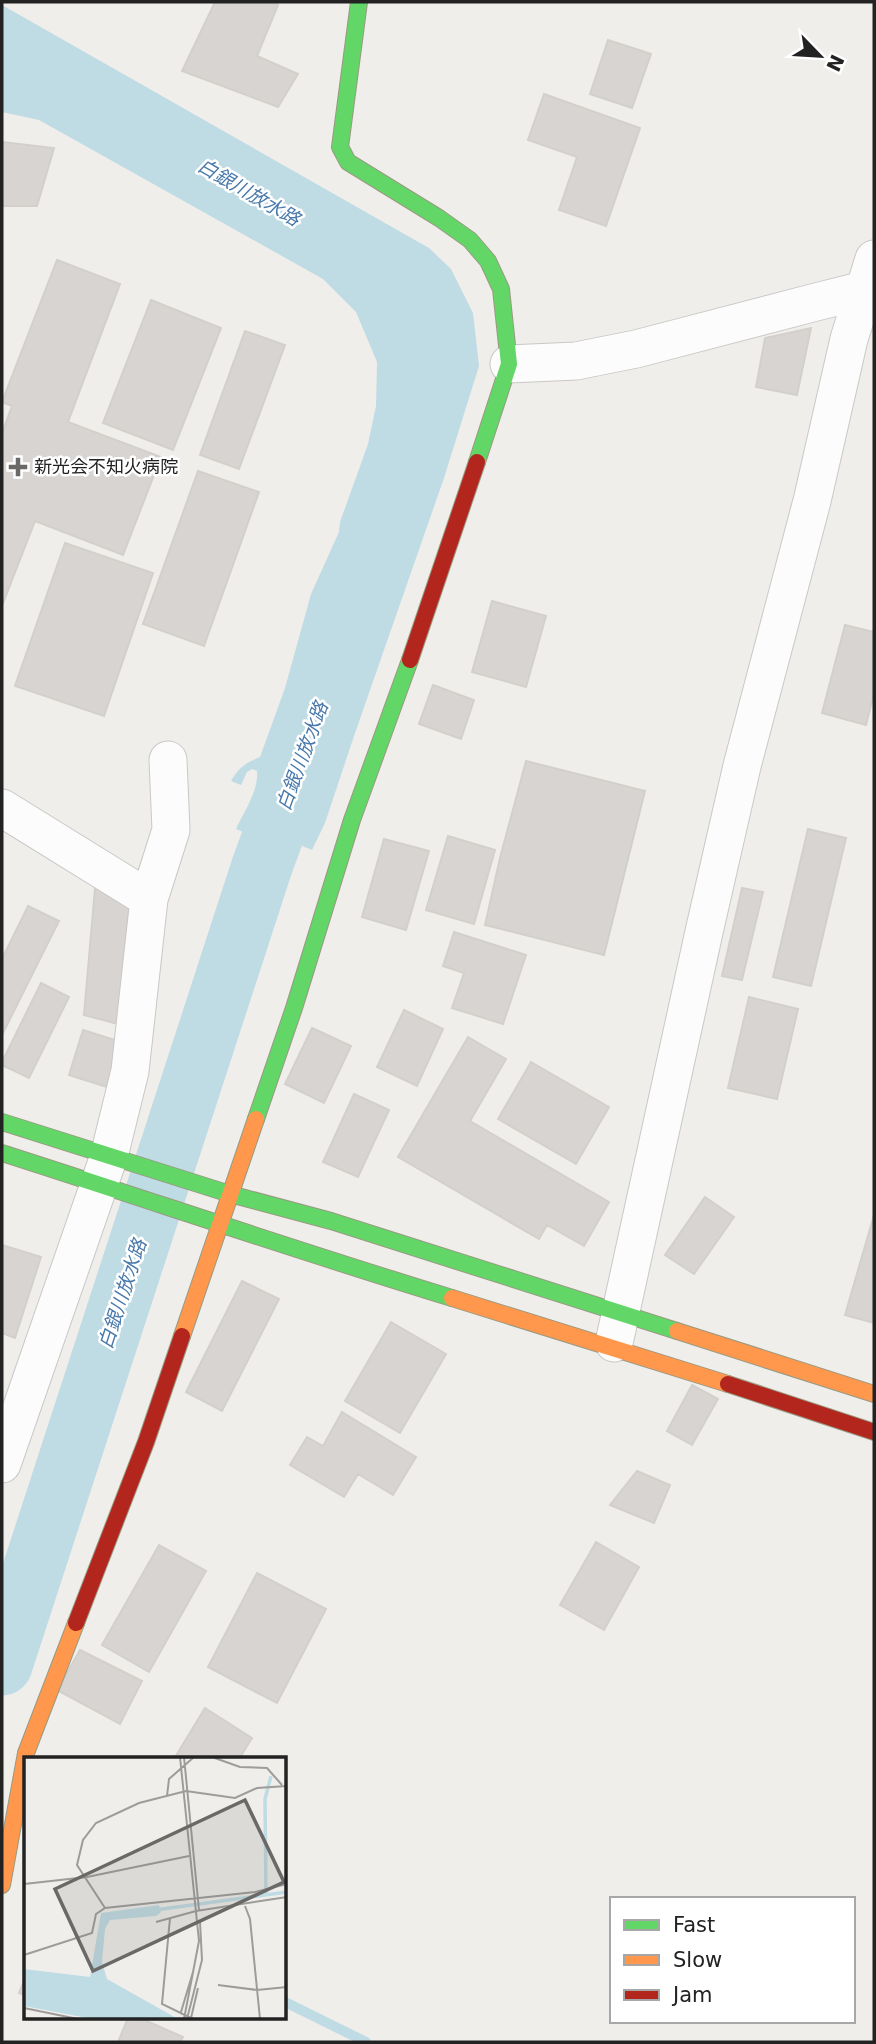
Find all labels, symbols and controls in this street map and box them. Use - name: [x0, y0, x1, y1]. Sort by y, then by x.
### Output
- north arrow: [785, 21, 855, 91]
- text: N: [822, 51, 849, 75]
- water label: 白銀川放水路: [194, 154, 306, 231]
- place label: 新光会不知火病院: [34, 456, 178, 477]
- marker: 新光会不知火病院: [8, 457, 28, 477]
- water label: 白銀川放水路: [272, 697, 333, 813]
- water label: 白銀川放水路: [94, 1234, 151, 1352]
- inset map: [24, 1757, 287, 2020]
- legend: [610, 1897, 855, 2023]
- text: Fast: [673, 1913, 715, 1937]
- text: Slow: [673, 1948, 722, 1972]
- text: Jam: [671, 1983, 713, 2007]

